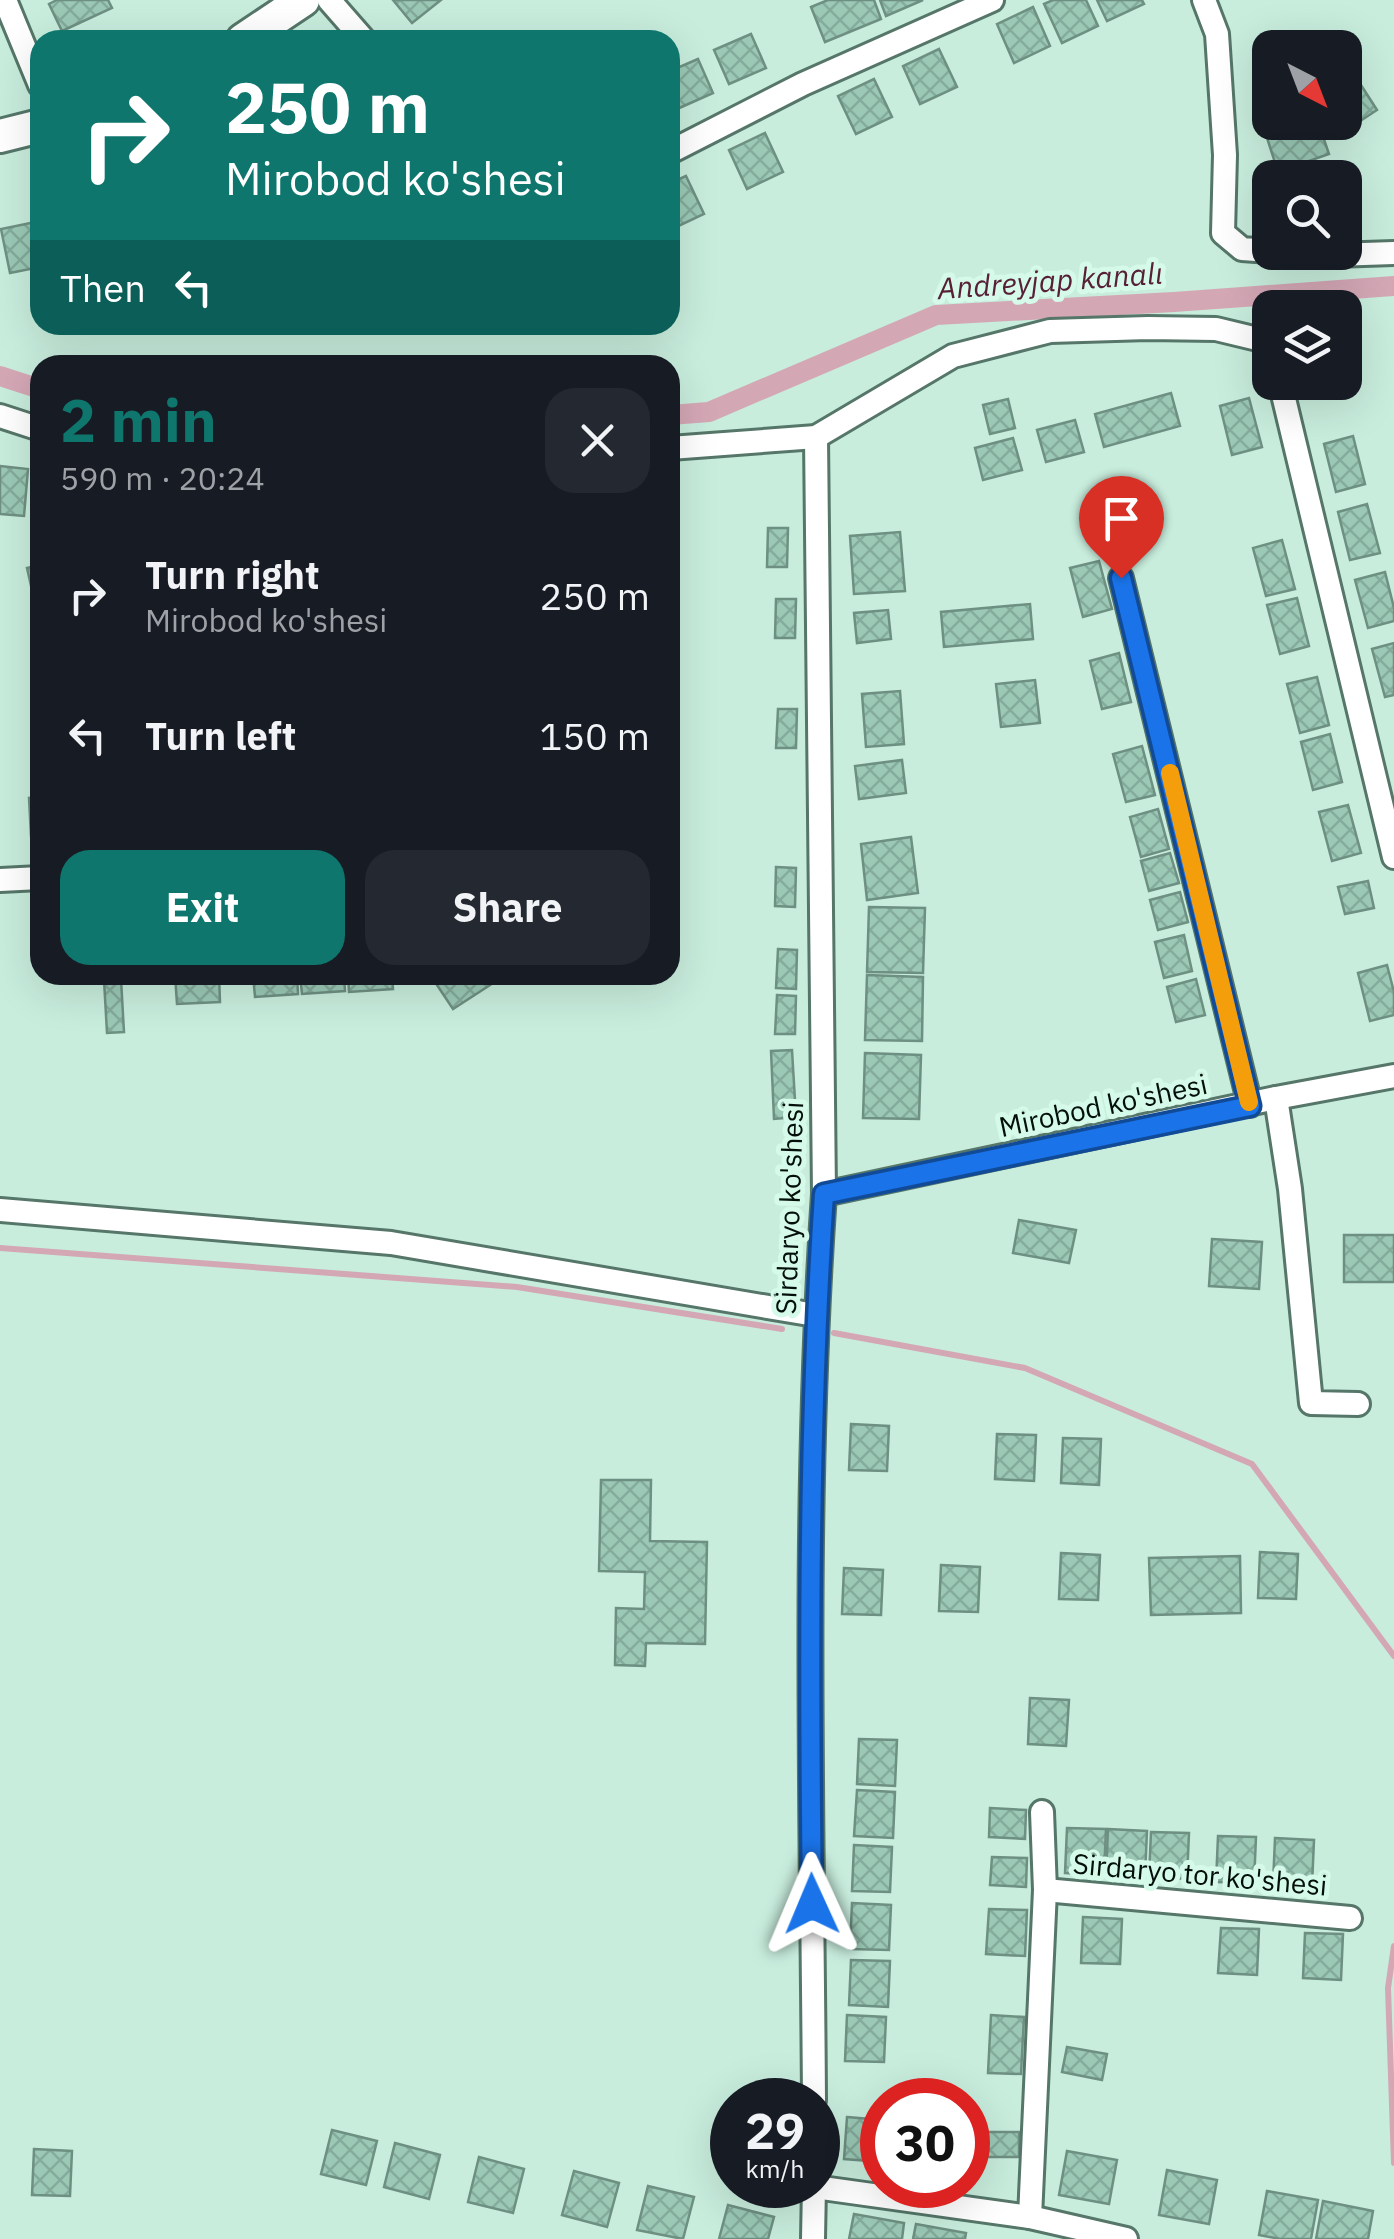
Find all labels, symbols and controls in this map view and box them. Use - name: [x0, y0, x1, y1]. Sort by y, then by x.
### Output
- north arrow: [1252, 30, 1362, 140]
- map controls: [1252, 30, 1362, 400]
- text: 250 m: [225, 61, 430, 152]
- icon: right: [60, 70, 190, 200]
- text: Mirobod ko'shesi: [225, 149, 566, 207]
- button: search: [1252, 160, 1362, 270]
- water label: Andreyjap kanalı: [935, 253, 1164, 307]
- icon: left: [166, 260, 221, 315]
- text: Then: [60, 263, 146, 312]
- button: layers: [1252, 290, 1362, 400]
- text: 2 min: [60, 380, 217, 459]
- button: close: [545, 388, 650, 493]
- text: 590 m · 20:24: [60, 457, 265, 499]
- pin: [1079, 476, 1164, 579]
- icon: arrive: [1094, 491, 1149, 546]
- text: Turn right: [145, 550, 320, 599]
- icon: right: [60, 568, 115, 623]
- text: 250 m: [539, 571, 650, 620]
- text: Mirobod ko'shesi: [145, 599, 387, 641]
- icon: left: [60, 708, 115, 763]
- text: Turn left: [145, 711, 296, 760]
- text: 150 m: [539, 711, 650, 760]
- button: Exit: [60, 850, 345, 965]
- button: Share: [365, 850, 650, 965]
- street label: Mirobod ko'shesi: [995, 1065, 1211, 1145]
- street label: Sirdaryo ko'shesi: [767, 1101, 811, 1315]
- street label: Sirdaryo tor ko'shesi: [1071, 1844, 1329, 1904]
- position arrow: [760, 1852, 864, 1956]
- speed limit sign: 30: [860, 2078, 990, 2208]
- text: 29: [745, 2098, 805, 2163]
- text: km/h: [746, 2152, 804, 2185]

